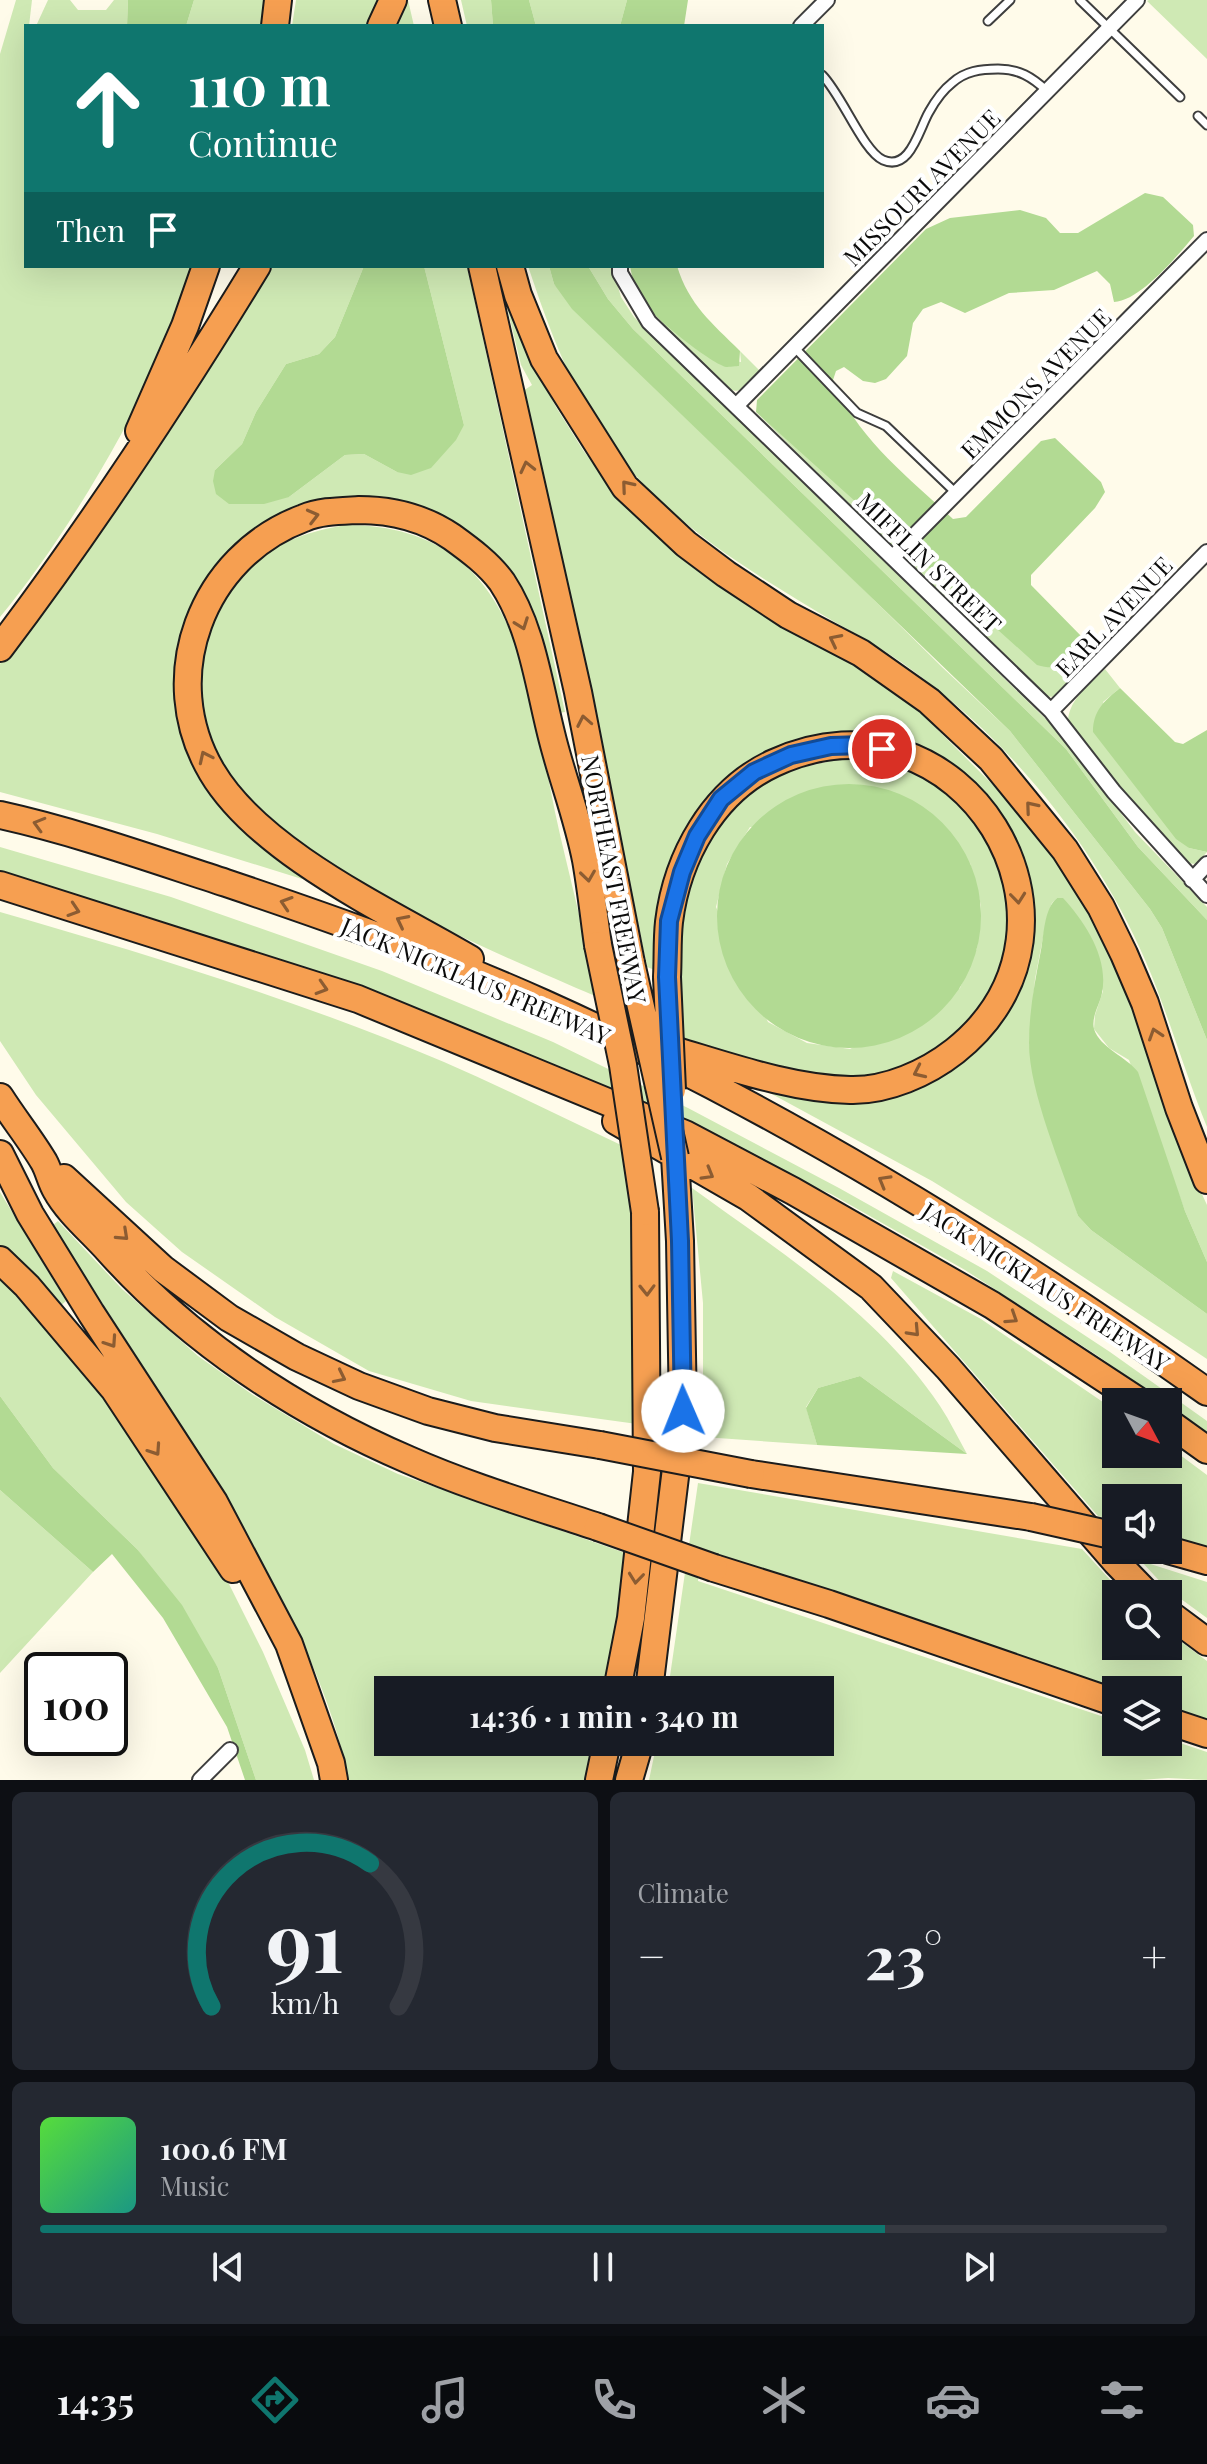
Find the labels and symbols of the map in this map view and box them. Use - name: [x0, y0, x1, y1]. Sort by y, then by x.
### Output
- street label: MISSOURI AVENUE: [836, 102, 1006, 272]
- street label: EMMONS AVENUE: [953, 301, 1117, 465]
- one-way arrow: [519, 461, 536, 475]
- one-way arrow: [622, 481, 637, 496]
- street label: MIFFLIN STREET: [851, 485, 1009, 639]
- one-way arrow: [306, 509, 320, 526]
- street label: EARL AVENUE: [1047, 549, 1179, 683]
- one-way arrow: [513, 617, 529, 631]
- one-way arrow: [829, 634, 843, 649]
- one-way arrow: [576, 714, 593, 728]
- pin: [848, 715, 916, 783]
- one-way arrow: [199, 751, 215, 765]
- street label: NORTHEAST FREEWAY: [575, 752, 655, 1007]
- one-way arrow: [1026, 802, 1041, 817]
- one-way arrow: [32, 817, 46, 833]
- one-way arrow: [579, 869, 596, 883]
- one-way arrow: [1009, 892, 1026, 905]
- one-way arrow: [280, 897, 294, 913]
- one-way arrow: [66, 900, 80, 916]
- street label: JACK NICKLAUS FREEWAY: [336, 908, 616, 1052]
- one-way arrow: [395, 915, 410, 930]
- one-way arrow: [315, 979, 328, 995]
- one-way arrow: [1148, 1028, 1164, 1041]
- one-way arrow: [912, 1063, 927, 1079]
- one-way arrow: [699, 1164, 714, 1180]
- one-way arrow: [878, 1175, 893, 1191]
- street label: JACK NICKLAUS FREEWAY: [915, 1193, 1177, 1379]
- one-way arrow: [114, 1225, 129, 1239]
- one-way arrow: [638, 1284, 655, 1297]
- one-way arrow: [1003, 1308, 1018, 1323]
- one-way arrow: [905, 1321, 919, 1336]
- one-way arrow: [101, 1333, 116, 1348]
- one-way arrow: [331, 1367, 346, 1383]
- position arrow: [641, 1369, 725, 1453]
- north arrow: [1102, 1388, 1182, 1468]
- one-way arrow: [145, 1442, 160, 1456]
- one-way arrow: [627, 1572, 644, 1585]
- speed limit sign: 100: [24, 1652, 128, 1756]

